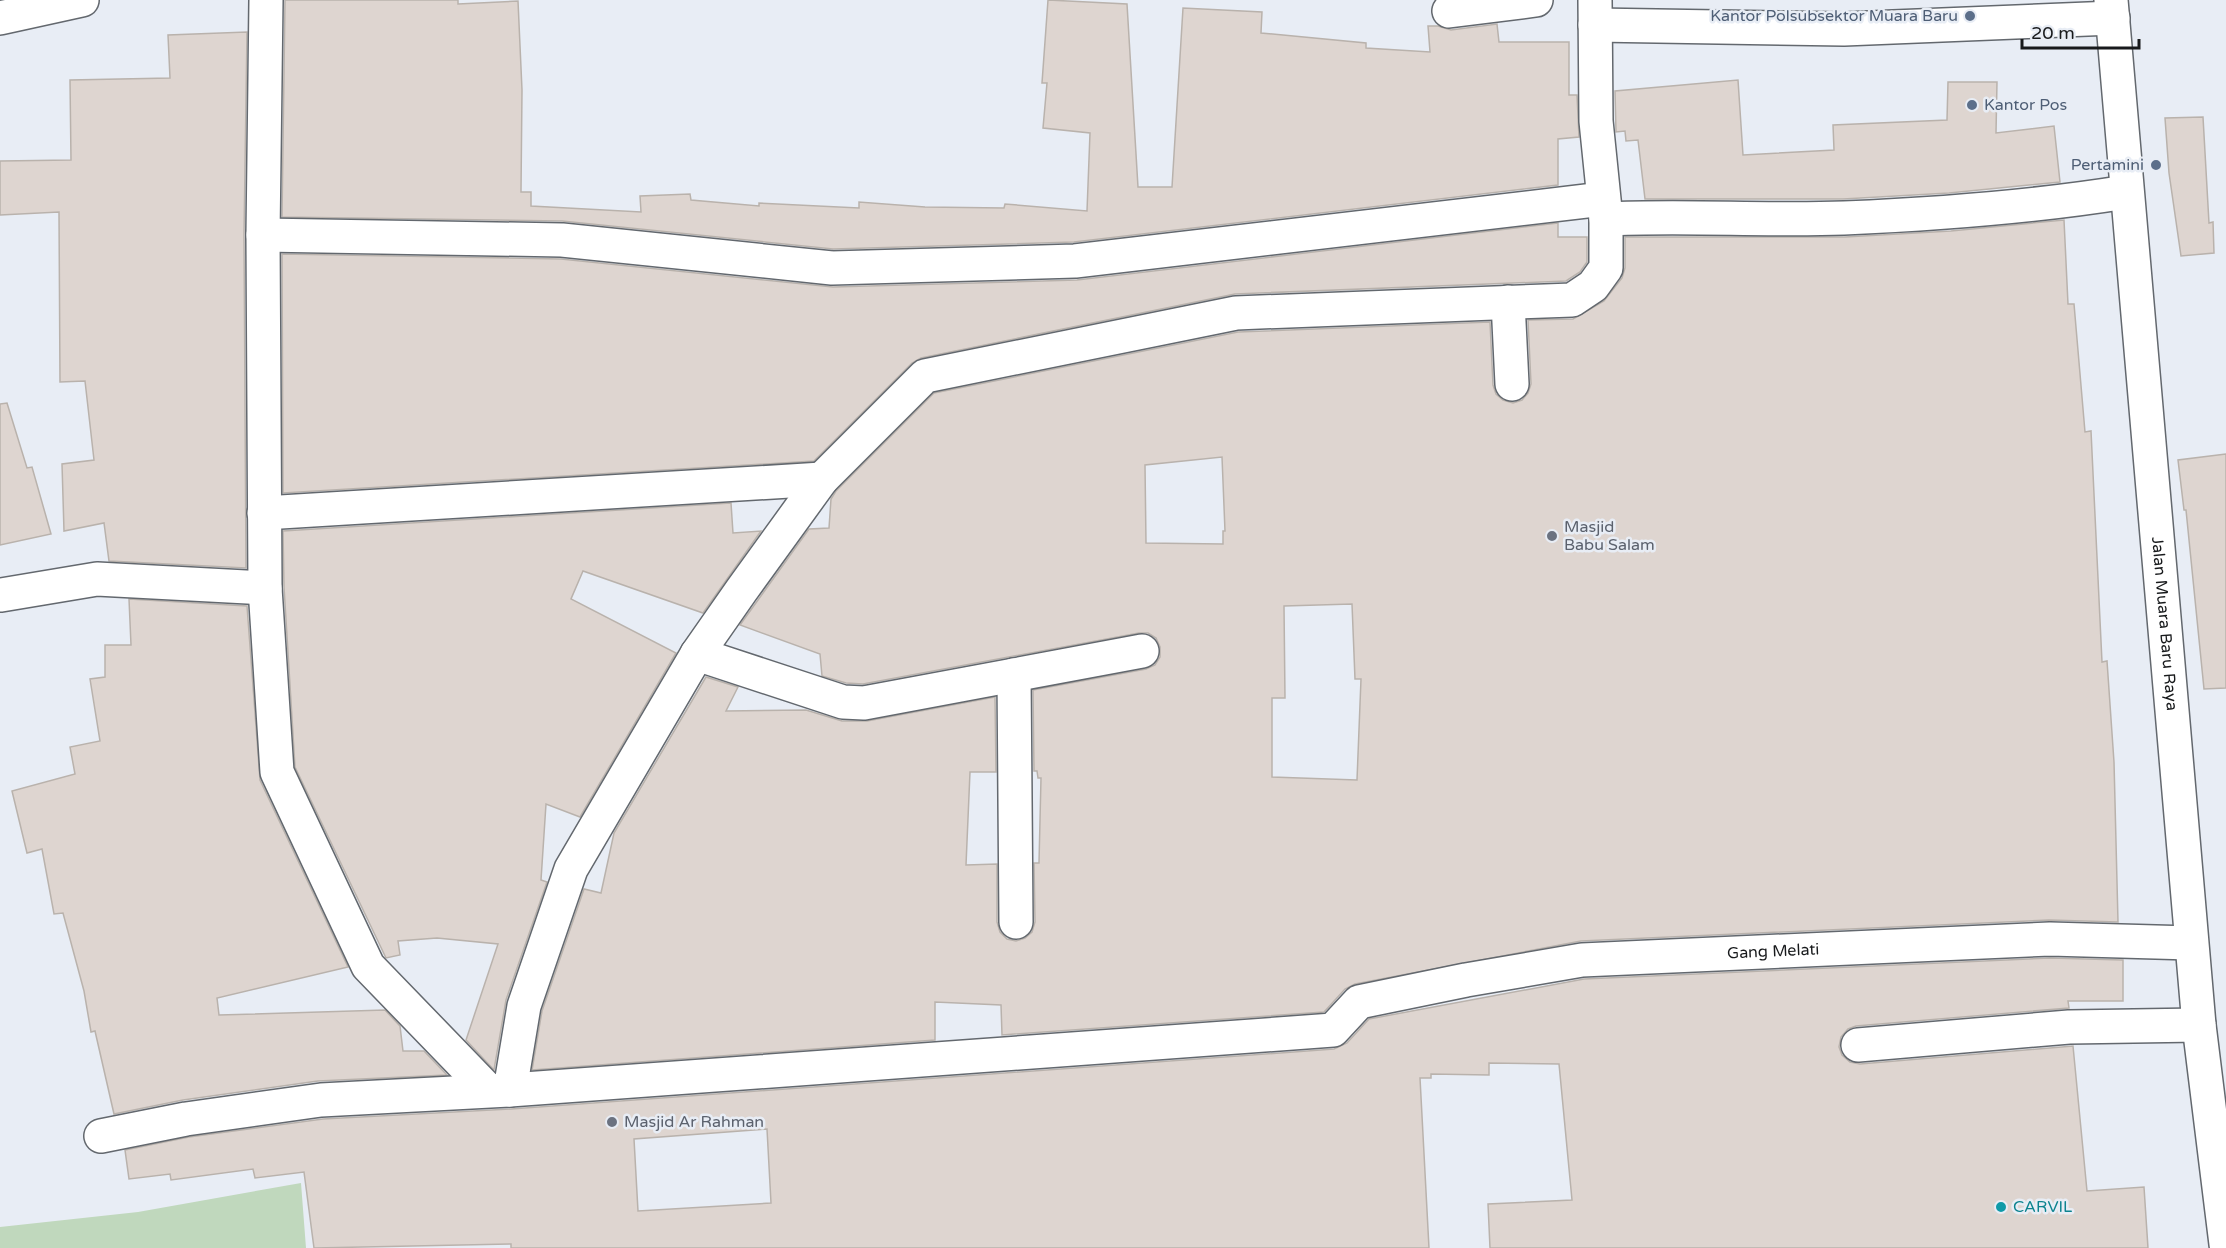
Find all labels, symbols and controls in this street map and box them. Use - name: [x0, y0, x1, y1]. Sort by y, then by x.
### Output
- place label: Kantor Polsubsektor Muara Baru: [1710, 6, 1958, 26]
- marker: Kantor Polsubsektor Muara Baru: [1963, 9, 1977, 23]
- scale bar: [2022, 12, 2139, 50]
- text: 20 m: [2031, 22, 2075, 44]
- place label: Kantor Pos: [1984, 95, 2067, 115]
- marker: Kantor Pos: [1965, 98, 1979, 112]
- place label: Pertamini: [2071, 155, 2144, 175]
- marker: Pertamini: [2149, 158, 2163, 172]
- place label: Masjid Babu Salam: [1564, 517, 1655, 555]
- marker: Masjid Babu Salam: [1545, 529, 1559, 543]
- street label: Jalan Muara Baru Raya: [2147, 536, 2182, 712]
- street label: Gang Melati: [1727, 939, 1820, 963]
- place label: Masjid Ar Rahman: [624, 1112, 764, 1132]
- marker: Masjid Ar Rahman: [605, 1115, 619, 1129]
- place label: CARVIL: [2013, 1197, 2072, 1217]
- marker: CARVIL: [1994, 1200, 2008, 1214]

